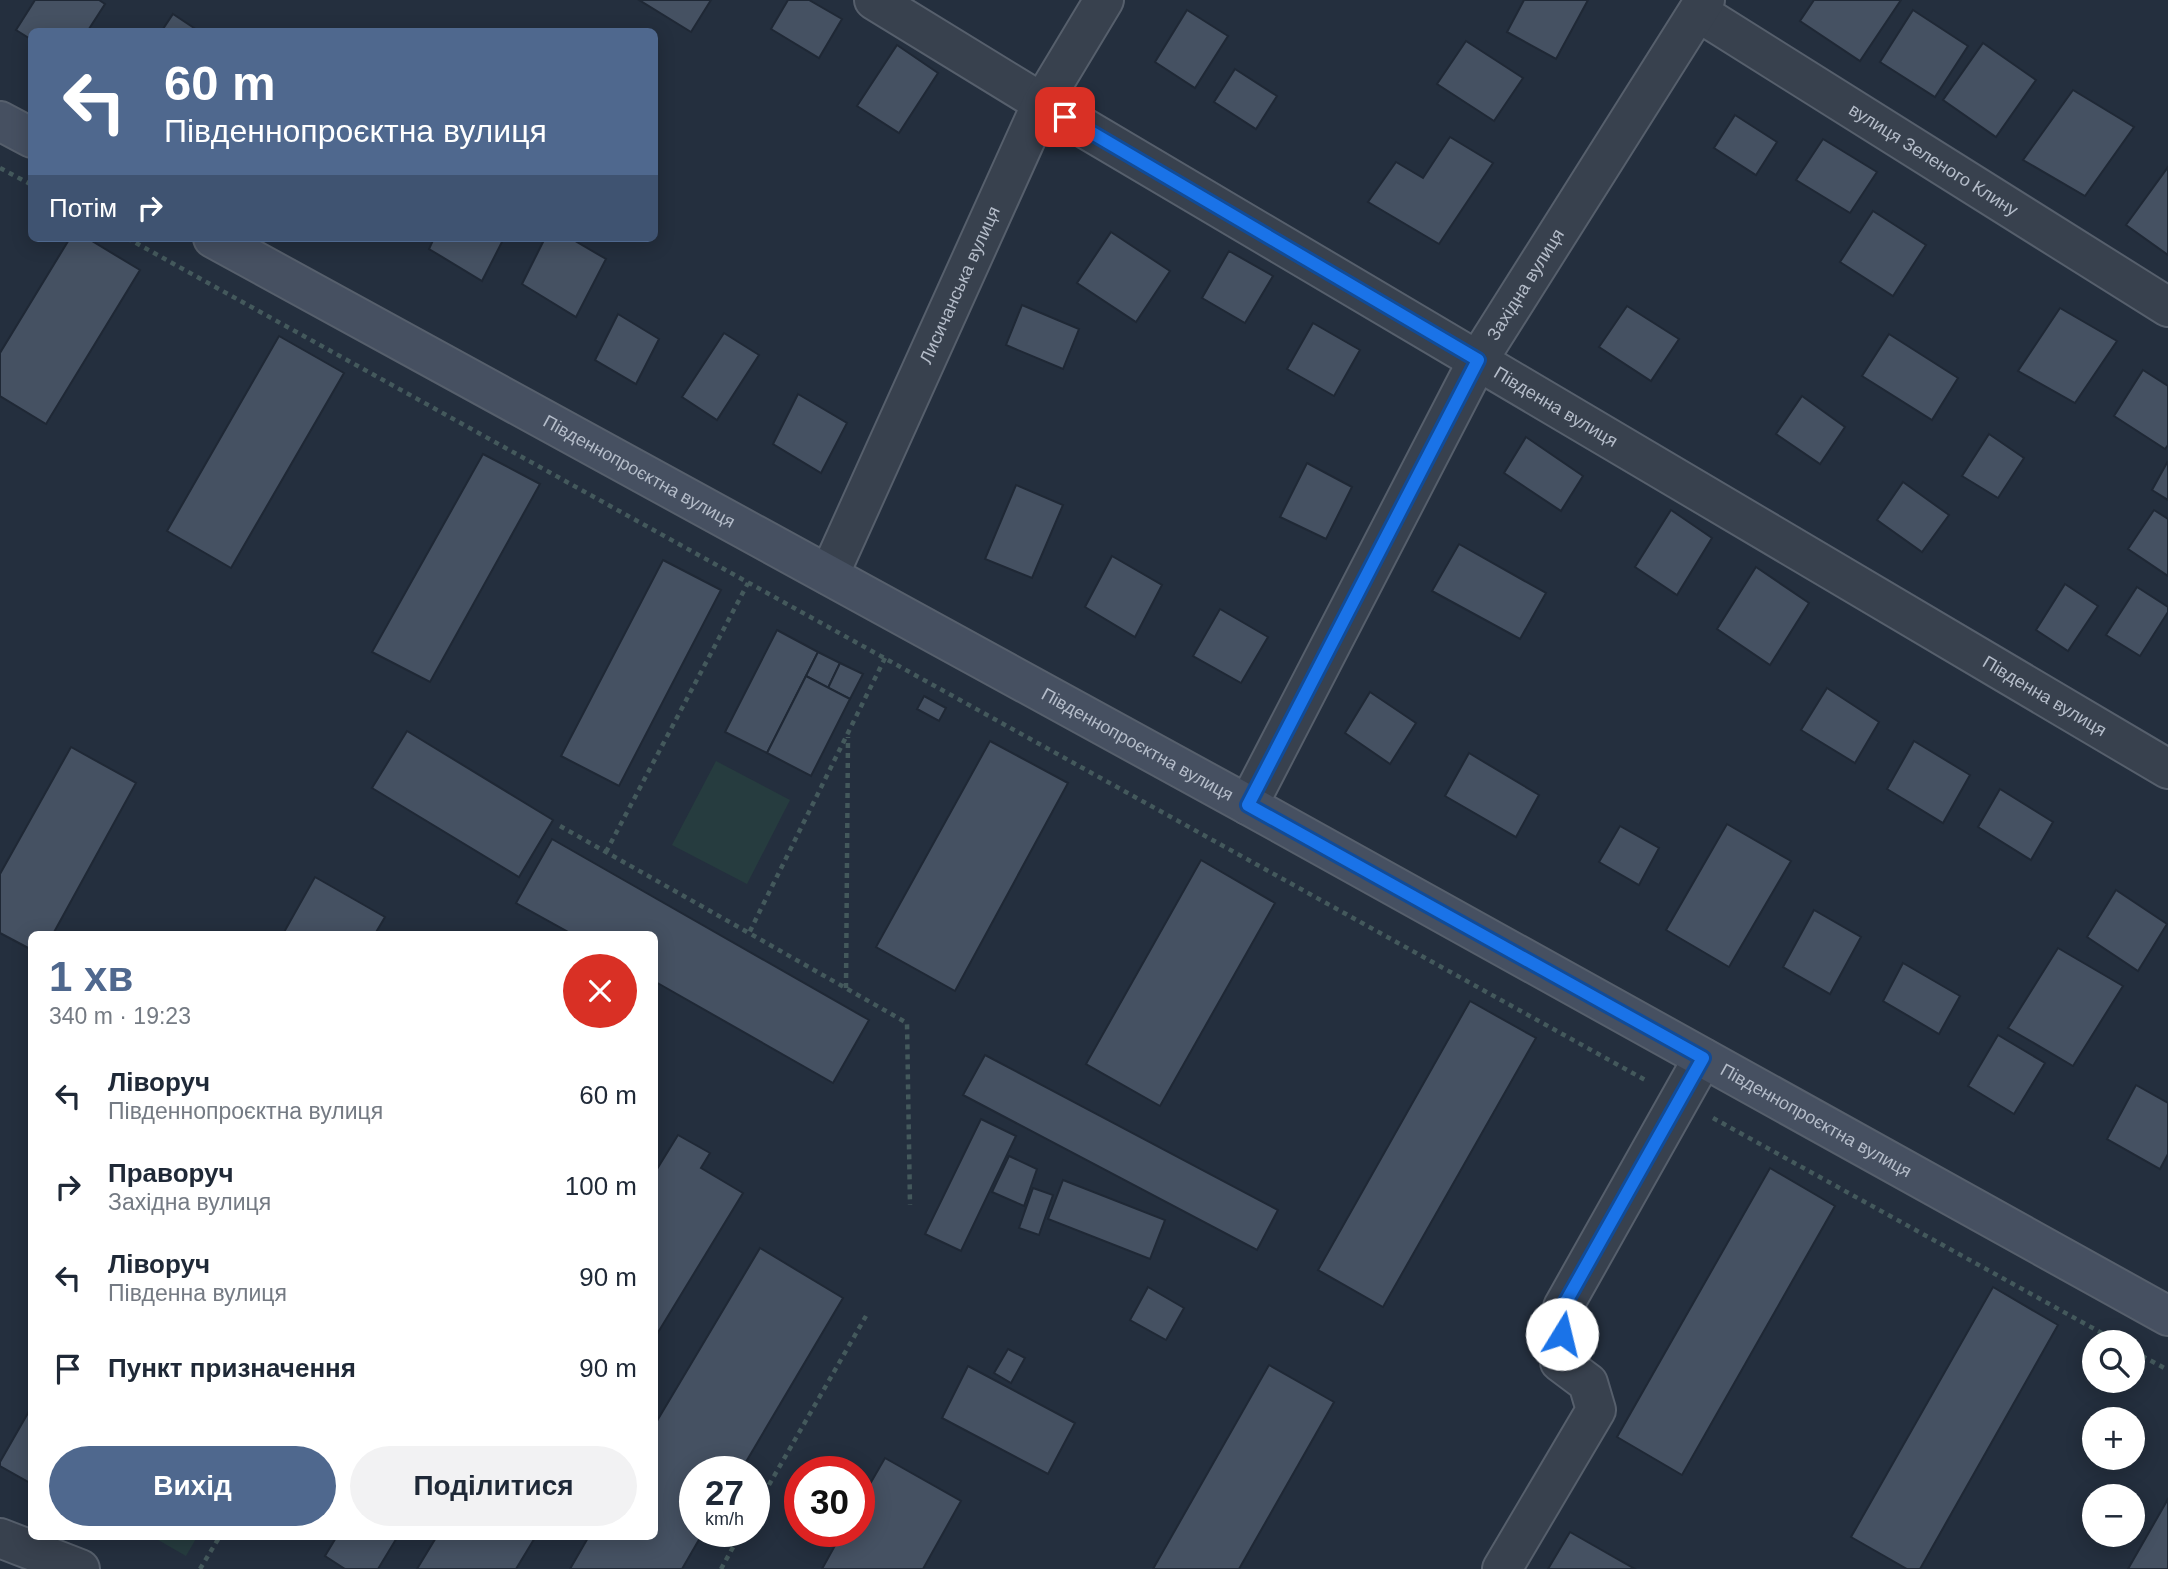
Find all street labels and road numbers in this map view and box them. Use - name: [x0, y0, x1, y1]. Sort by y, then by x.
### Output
- street label: вулиця Зеленого Клину: [1845, 99, 2022, 220]
- street label: Лисичанська вулиця: [916, 203, 1004, 367]
- street label: Західна вулиця: [1483, 225, 1568, 344]
- street label: Південна вулиця: [1490, 363, 1621, 451]
- street label: Південнопроєктна вулиця: [540, 411, 739, 532]
- street label: Південна вулиця: [1979, 652, 2110, 740]
- street label: Південнопроєктна вулиця: [1038, 684, 1237, 805]
- street label: Південнопроєктна вулиця: [1717, 1059, 1915, 1182]

